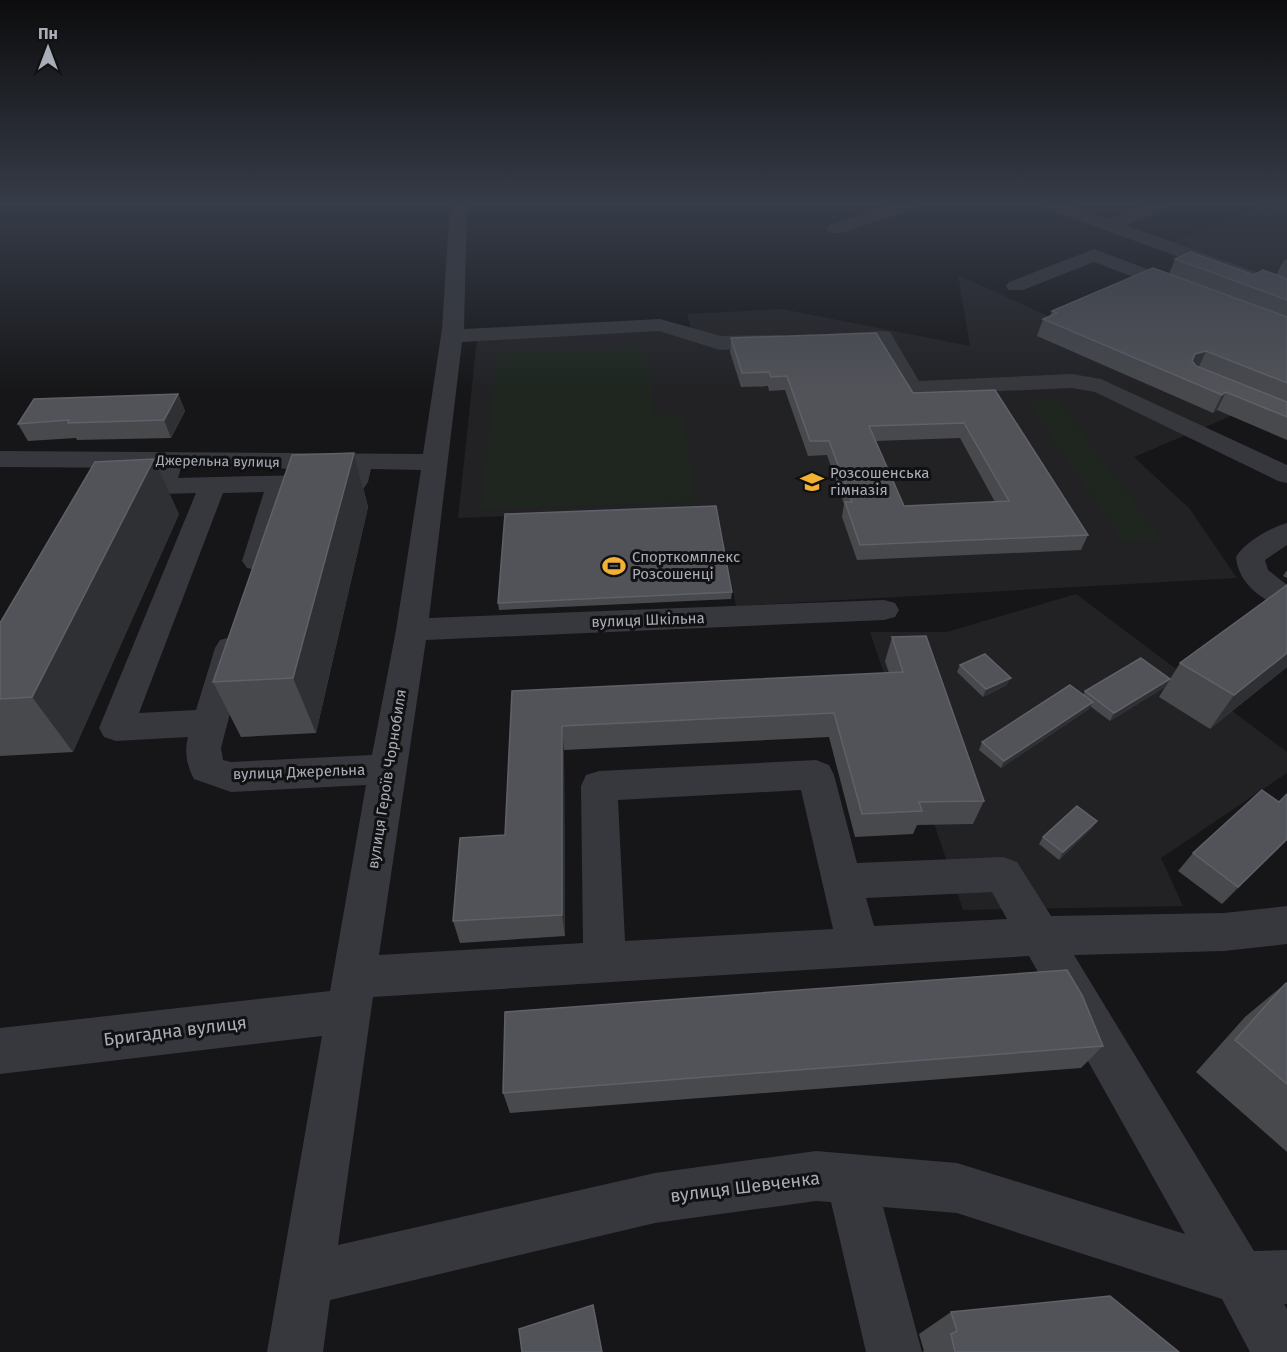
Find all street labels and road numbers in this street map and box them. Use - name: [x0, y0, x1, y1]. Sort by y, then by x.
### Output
- street label: Джерельна вулиця: [155, 452, 280, 471]
- street label: вулиця Шкільна: [591, 609, 705, 631]
- street label: вулиця Героїв Чорнобиля: [364, 688, 410, 870]
- street label: вулиця Джерельна: [232, 761, 366, 783]
- street label: Бригадна вулиця: [102, 1011, 248, 1051]
- street label: вулиця Шевченка: [669, 1167, 821, 1207]

